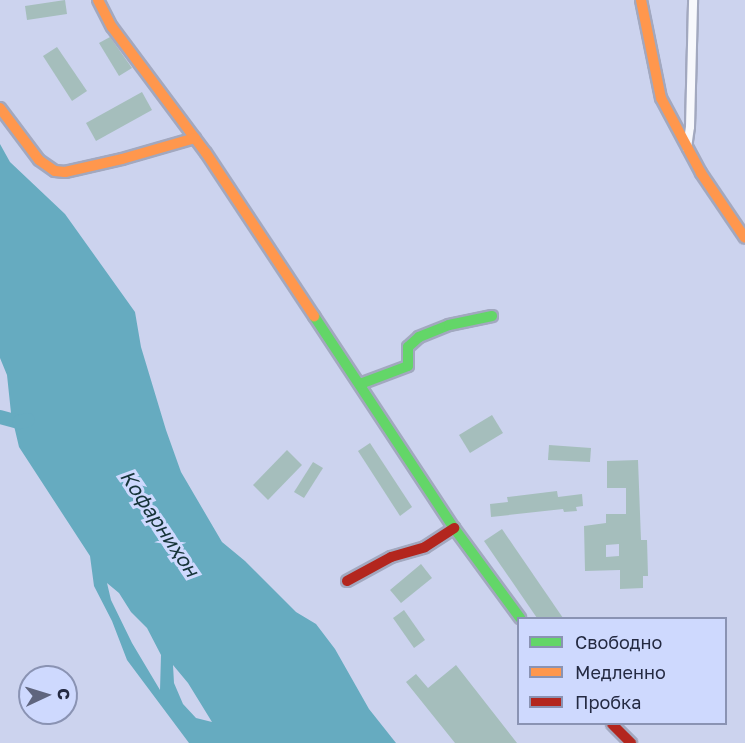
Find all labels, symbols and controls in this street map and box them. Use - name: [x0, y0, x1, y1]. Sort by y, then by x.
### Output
- water label: Кофарниҳон: [116, 465, 204, 581]
- legend: [517, 617, 727, 725]
- text: Свободно: [575, 631, 662, 653]
- text: Медленно: [575, 661, 666, 683]
- north arrow: [18, 665, 78, 725]
- text: С: [54, 688, 74, 700]
- text: Пробка: [575, 691, 641, 713]

